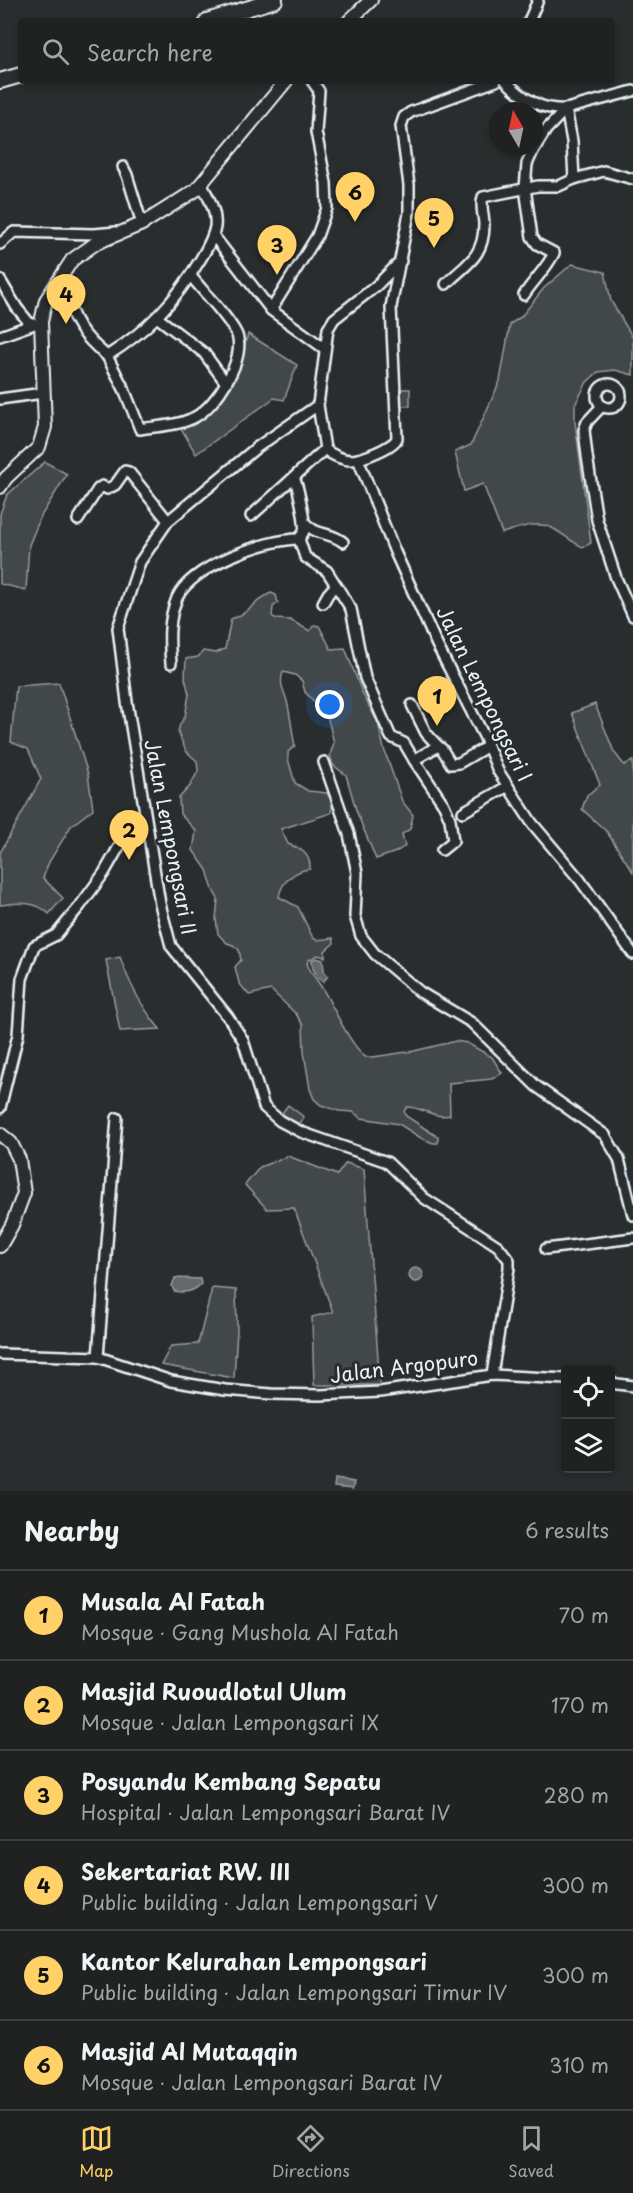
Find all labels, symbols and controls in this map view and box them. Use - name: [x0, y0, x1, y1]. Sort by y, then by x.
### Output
- search box: [18, 18, 615, 84]
- icon: search: [39, 35, 72, 68]
- text: Search here: [87, 35, 213, 68]
- north arrow: [489, 102, 543, 156]
- pin: 6: [336, 172, 374, 222]
- pin: 5: [414, 198, 454, 248]
- pin: 3: [258, 226, 296, 275]
- pin: 4: [46, 274, 86, 324]
- street label: Jalan Lempongsari I: [429, 601, 540, 786]
- pin: 1: [418, 676, 456, 726]
- your location: [315, 690, 344, 719]
- street label: Jalan Lempongsari II: [137, 737, 205, 937]
- pin: 2: [110, 810, 148, 860]
- street label: Jalan Argopuro: [328, 1342, 480, 1390]
- map controls: [561, 1365, 615, 1473]
- button: locate: [561, 1365, 615, 1419]
- button: layers: [561, 1419, 615, 1473]
- text: Nearby: [24, 1511, 119, 1550]
- text: 6 results: [525, 1515, 609, 1545]
- text: Musala Al Fatah: [81, 1584, 265, 1617]
- text: 1: [39, 1600, 48, 1630]
- text: 70 m: [559, 1600, 609, 1630]
- text: Mosque · Gang Mushola Al Fatah: [81, 1617, 399, 1647]
- text: Masjid Ruoudlotul Ulum: [81, 1674, 347, 1707]
- text: 2: [36, 1690, 51, 1720]
- text: 170 m: [551, 1690, 609, 1720]
- text: Mosque · Jalan Lempongsari IX: [81, 1707, 379, 1737]
- text: Posyandu Kembang Sepatu: [81, 1764, 381, 1797]
- text: 3: [37, 1780, 50, 1810]
- text: 280 m: [544, 1780, 609, 1810]
- text: Hospital · Jalan Lempongsari Barat IV: [81, 1797, 450, 1827]
- text: Sekertariat RW. III: [81, 1854, 290, 1887]
- text: 4: [37, 1870, 50, 1900]
- text: 300 m: [542, 1870, 609, 1900]
- text: Public building · Jalan Lempongsari V: [81, 1887, 438, 1917]
- text: Kantor Kelurahan Lempongsari: [81, 1944, 427, 1977]
- text: 5: [37, 1960, 50, 1990]
- text: 300 m: [542, 1960, 609, 1990]
- text: Public building · Jalan Lempongsari Timur IV: [81, 1977, 507, 2007]
- text: Masjid Al Mutaqqin: [81, 2034, 298, 2067]
- text: 6: [36, 2050, 51, 2080]
- text: 310 m: [549, 2050, 609, 2080]
- text: Mosque · Jalan Lempongsari Barat IV: [81, 2067, 443, 2097]
- tab: Map: [79, 2122, 113, 2182]
- tab: Directions: [272, 2122, 350, 2182]
- tab: Saved: [508, 2122, 554, 2182]

